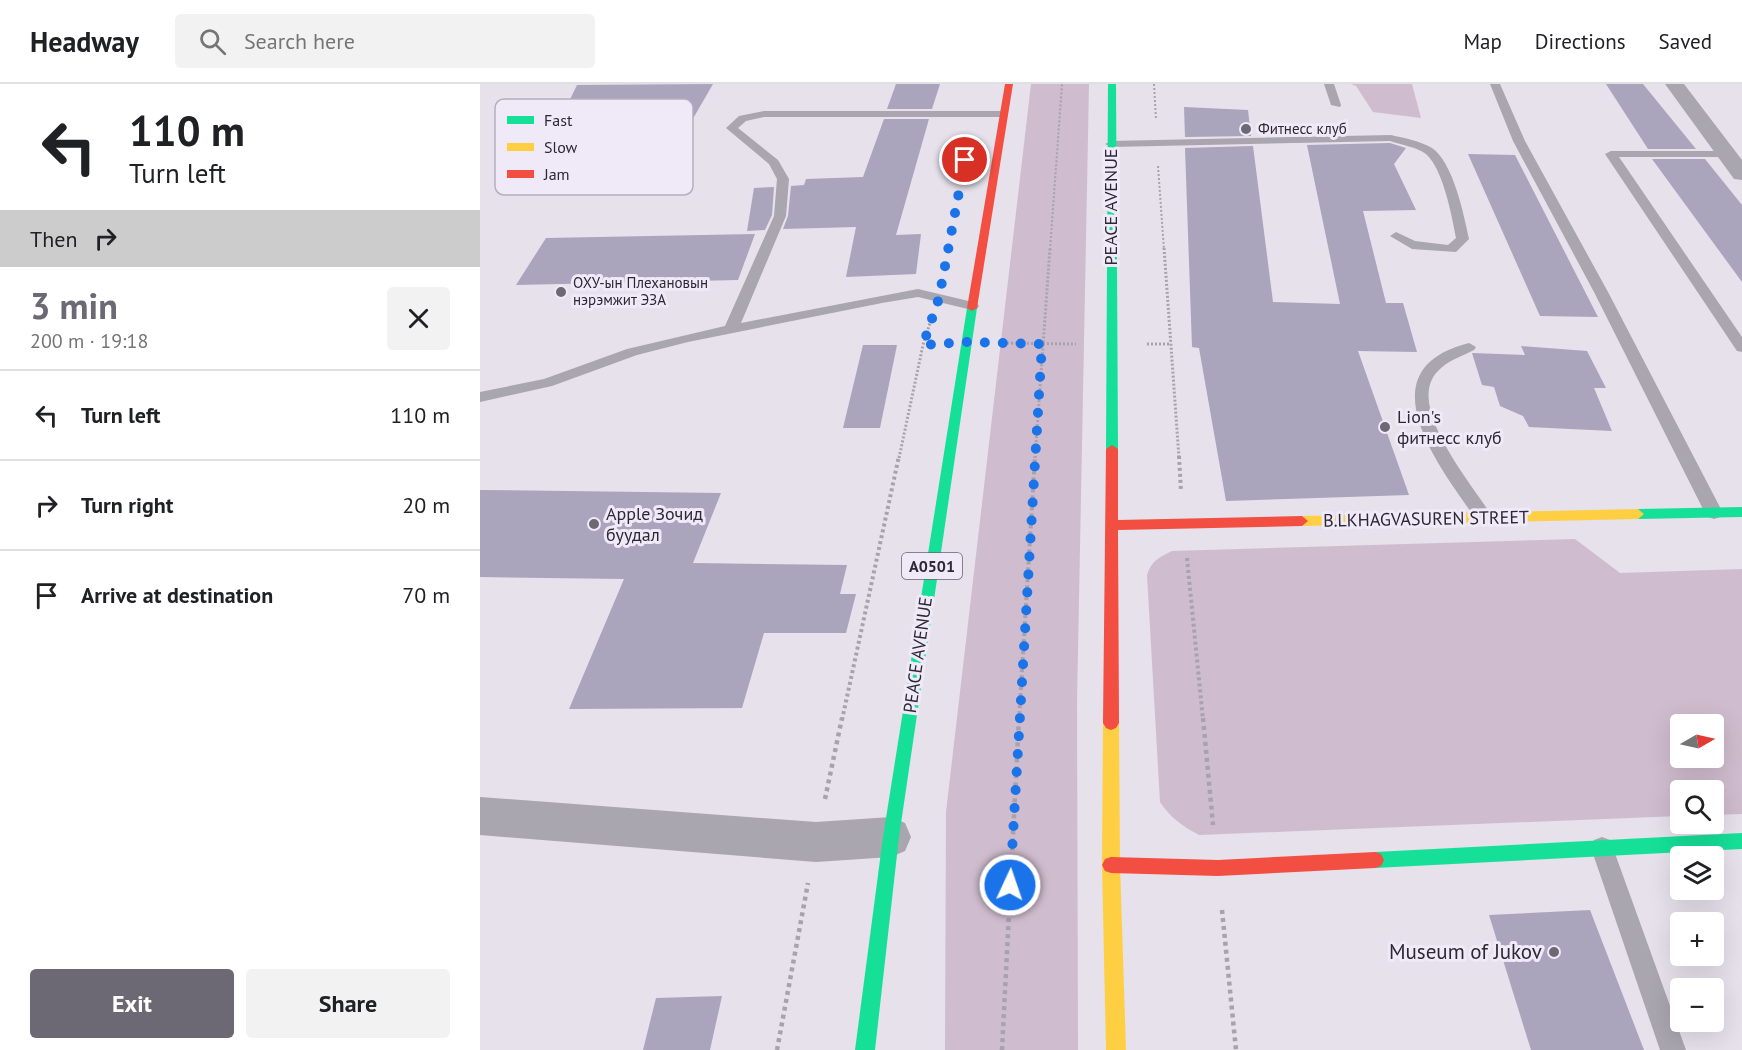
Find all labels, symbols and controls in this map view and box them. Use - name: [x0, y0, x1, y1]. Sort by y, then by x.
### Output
- search box: [175, 14, 595, 68]
- text: Headway: [30, 23, 139, 60]
- icon: search: [196, 25, 229, 58]
- text: Search here: [244, 27, 355, 55]
- text: Map: [1463, 28, 1502, 55]
- text: Directions: [1535, 28, 1626, 55]
- text: Saved: [1659, 28, 1712, 55]
- legend: [495, 99, 693, 195]
- text: 110 m: [129, 103, 245, 158]
- icon: left: [30, 108, 108, 186]
- text: Fast: [544, 110, 573, 130]
- place label: Фитнесс клуб: [1258, 119, 1347, 138]
- marker: Фитнесс клуб: [1239, 122, 1253, 136]
- pin: [939, 134, 990, 185]
- text: Slow: [544, 137, 578, 157]
- icon: arrive: [948, 143, 981, 176]
- street label: PEACE AVENUE: [1099, 148, 1122, 266]
- text: Turn left: [129, 156, 226, 190]
- text: Jam: [543, 164, 570, 184]
- icon: right: [89, 222, 122, 255]
- text: Then: [30, 225, 77, 253]
- place label: ОХУ-ын Плехановын нэрэмжит ЭЗА: [573, 273, 708, 309]
- text: 3 min: [30, 282, 118, 329]
- marker: ОХУ-ын Плехановын нэрэмжит ЭЗА: [554, 285, 568, 299]
- button: close: [387, 287, 450, 350]
- text: 200 m · 19:18: [30, 328, 148, 354]
- icon: left: [30, 399, 63, 432]
- text: Turn left: [81, 401, 161, 429]
- text: 110 m: [390, 401, 450, 429]
- place label: Lion's фитнесс клуб: [1397, 405, 1502, 449]
- marker: Lion's фитнесс клуб: [1378, 420, 1392, 434]
- icon: right: [30, 489, 63, 522]
- text: Turn right: [81, 491, 173, 519]
- text: 20 m: [402, 491, 450, 519]
- place label: Apple Зочид буудал: [606, 502, 703, 546]
- street label: B.LKHAGVASUREN STREET: [1323, 505, 1529, 532]
- marker: Apple Зочид буудал: [587, 517, 601, 531]
- road number: A0501: [902, 553, 962, 579]
- icon: arrive: [30, 579, 63, 612]
- text: Arrive at destination: [81, 581, 273, 609]
- text: 70 m: [402, 581, 450, 609]
- street label: PEACE AVENUE: [898, 595, 937, 714]
- north arrow: [1670, 714, 1724, 768]
- map controls: [1670, 714, 1724, 1032]
- button: search: [1670, 780, 1724, 834]
- button: layers: [1670, 846, 1724, 900]
- position arrow: [978, 853, 1042, 917]
- button: +: [1670, 912, 1724, 966]
- place label: Museum of Jukov: [1389, 938, 1542, 965]
- marker: Museum of Jukov: [1547, 945, 1561, 959]
- button: Exit: [30, 969, 234, 1038]
- button: Share: [246, 969, 450, 1038]
- button: −: [1670, 978, 1724, 1032]

